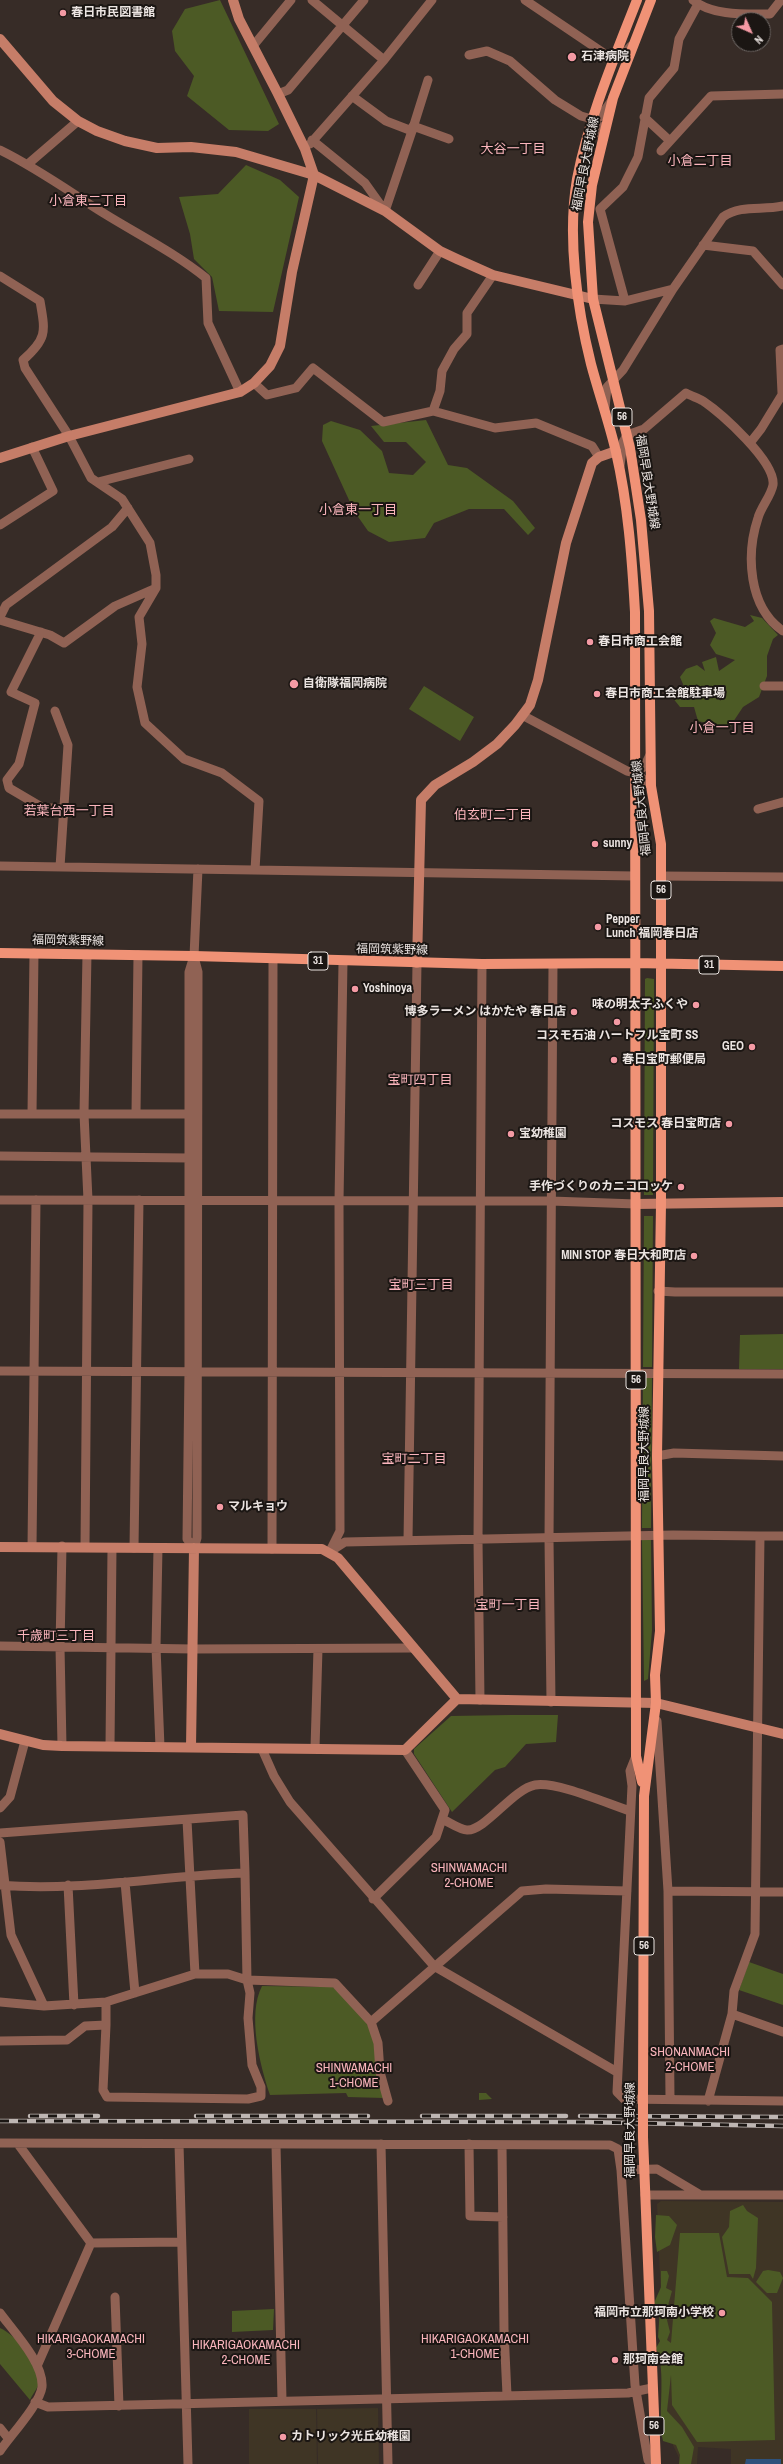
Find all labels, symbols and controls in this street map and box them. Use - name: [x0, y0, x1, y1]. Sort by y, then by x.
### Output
- place label: 春日市民図書館: [71, 6, 155, 20]
- marker: 春日市民図書館: [58, 8, 68, 18]
- north arrow: [731, 12, 771, 52]
- text: N: [752, 33, 766, 47]
- place label: 石津病院: [581, 50, 629, 64]
- marker: 石津病院: [566, 51, 578, 63]
- street label: 福岡早良大野城線: [570, 116, 602, 212]
- district label: 大谷一丁目: [481, 142, 545, 158]
- district label: 小倉二丁目: [668, 154, 732, 170]
- district label: 小倉東二丁目: [49, 194, 127, 210]
- road number: 56: [612, 408, 632, 426]
- street label: 福岡早良大野城線: [632, 433, 662, 531]
- district label: 小倉東一丁目: [319, 503, 397, 519]
- place label: 春日市商工会館: [598, 635, 682, 649]
- marker: 春日市商工会館: [585, 637, 595, 647]
- place label: 自衛隊福岡病院: [303, 677, 387, 691]
- marker: 自衛隊福岡病院: [288, 678, 300, 690]
- place label: 春日市商工会館駐車場: [605, 687, 725, 701]
- marker: 春日市商工会館駐車場: [592, 689, 602, 699]
- district label: 小倉一丁目: [690, 721, 754, 737]
- street label: 福岡早良大野城線: [630, 760, 654, 856]
- district label: 若葉台西一丁目: [24, 804, 114, 820]
- district label: 伯玄町二丁目: [454, 808, 532, 824]
- place label: sunny: [603, 837, 632, 851]
- marker: sunny: [590, 839, 600, 849]
- road number: 56: [651, 881, 671, 899]
- place label: Pepper Lunch 福岡春日店: [606, 913, 698, 941]
- marker: Pepper Lunch 福岡春日店: [593, 922, 603, 932]
- street label: 福岡筑紫野線: [32, 933, 104, 949]
- street label: 福岡筑紫野線: [356, 942, 428, 958]
- road number: 31: [308, 952, 328, 970]
- road number: 31: [699, 956, 719, 974]
- place label: Yoshinoya: [363, 982, 412, 996]
- marker: Yoshinoya: [350, 984, 360, 994]
- place label: 味の明太子ふくや: [592, 998, 688, 1012]
- marker: 味の明太子ふくや: [691, 1000, 701, 1010]
- place label: 博多ラーメン はかたや 春日店: [405, 1005, 566, 1019]
- marker: 博多ラーメン はかたや 春日店: [569, 1007, 579, 1017]
- marker: コスモ石油 ハートフル宝町 SS: [612, 1017, 622, 1027]
- place label: コスモ石油 ハートフル宝町 SS: [536, 1029, 698, 1043]
- place label: GEO: [722, 1040, 744, 1054]
- marker: GEO: [747, 1042, 757, 1052]
- place label: 春日宝町郵便局: [622, 1053, 706, 1067]
- marker: 春日宝町郵便局: [609, 1055, 619, 1065]
- district label: 宝町四丁目: [388, 1073, 452, 1089]
- place label: コスモス 春日宝町店: [610, 1117, 721, 1131]
- marker: コスモス 春日宝町店: [724, 1119, 734, 1129]
- place label: 宝幼稚園: [519, 1127, 567, 1141]
- marker: 宝幼稚園: [506, 1129, 516, 1139]
- place label: 手作づくりのカニコロッケ: [529, 1180, 673, 1194]
- marker: 手作づくりのカニコロッケ: [676, 1182, 686, 1192]
- place label: MINI STOP 春日大和町店: [561, 1249, 686, 1263]
- marker: MINI STOP 春日大和町店: [689, 1251, 699, 1261]
- district label: 宝町三丁目: [389, 1278, 453, 1294]
- road number: 56: [626, 1371, 646, 1389]
- street label: 福岡早良大野城線: [638, 1406, 652, 1502]
- district label: 宝町二丁目: [382, 1452, 446, 1468]
- place label: マルキョウ: [228, 1500, 288, 1514]
- marker: マルキョウ: [215, 1502, 225, 1512]
- district label: 宝町一丁目: [476, 1598, 540, 1614]
- district label: 千歳町三丁目: [17, 1629, 95, 1645]
- district label: SHINWAMACHI 2-CHOME: [425, 1861, 513, 1892]
- road number: 56: [634, 1937, 654, 1955]
- district label: SHONANMACHI 2-CHOME: [645, 2045, 735, 2076]
- district label: SHINWAMACHI 1-CHOME: [310, 2061, 398, 2092]
- street label: 福岡早良大野城線: [624, 2082, 638, 2178]
- place label: 福岡市立那珂南小学校: [594, 2306, 714, 2320]
- marker: 福岡市立那珂南小学校: [717, 2308, 727, 2318]
- district label: HIKARIGAOKAMACHI 3-CHOME: [29, 2332, 153, 2363]
- district label: HIKARIGAOKAMACHI 1-CHOME: [413, 2332, 537, 2363]
- district label: HIKARIGAOKAMACHI 2-CHOME: [184, 2338, 308, 2369]
- place label: 那珂南会館: [623, 2353, 683, 2367]
- marker: 那珂南会館: [610, 2355, 620, 2365]
- road number: 56: [644, 2417, 664, 2435]
- place label: カトリック光丘幼稚園: [291, 2430, 411, 2444]
- marker: カトリック光丘幼稚園: [278, 2432, 288, 2442]

